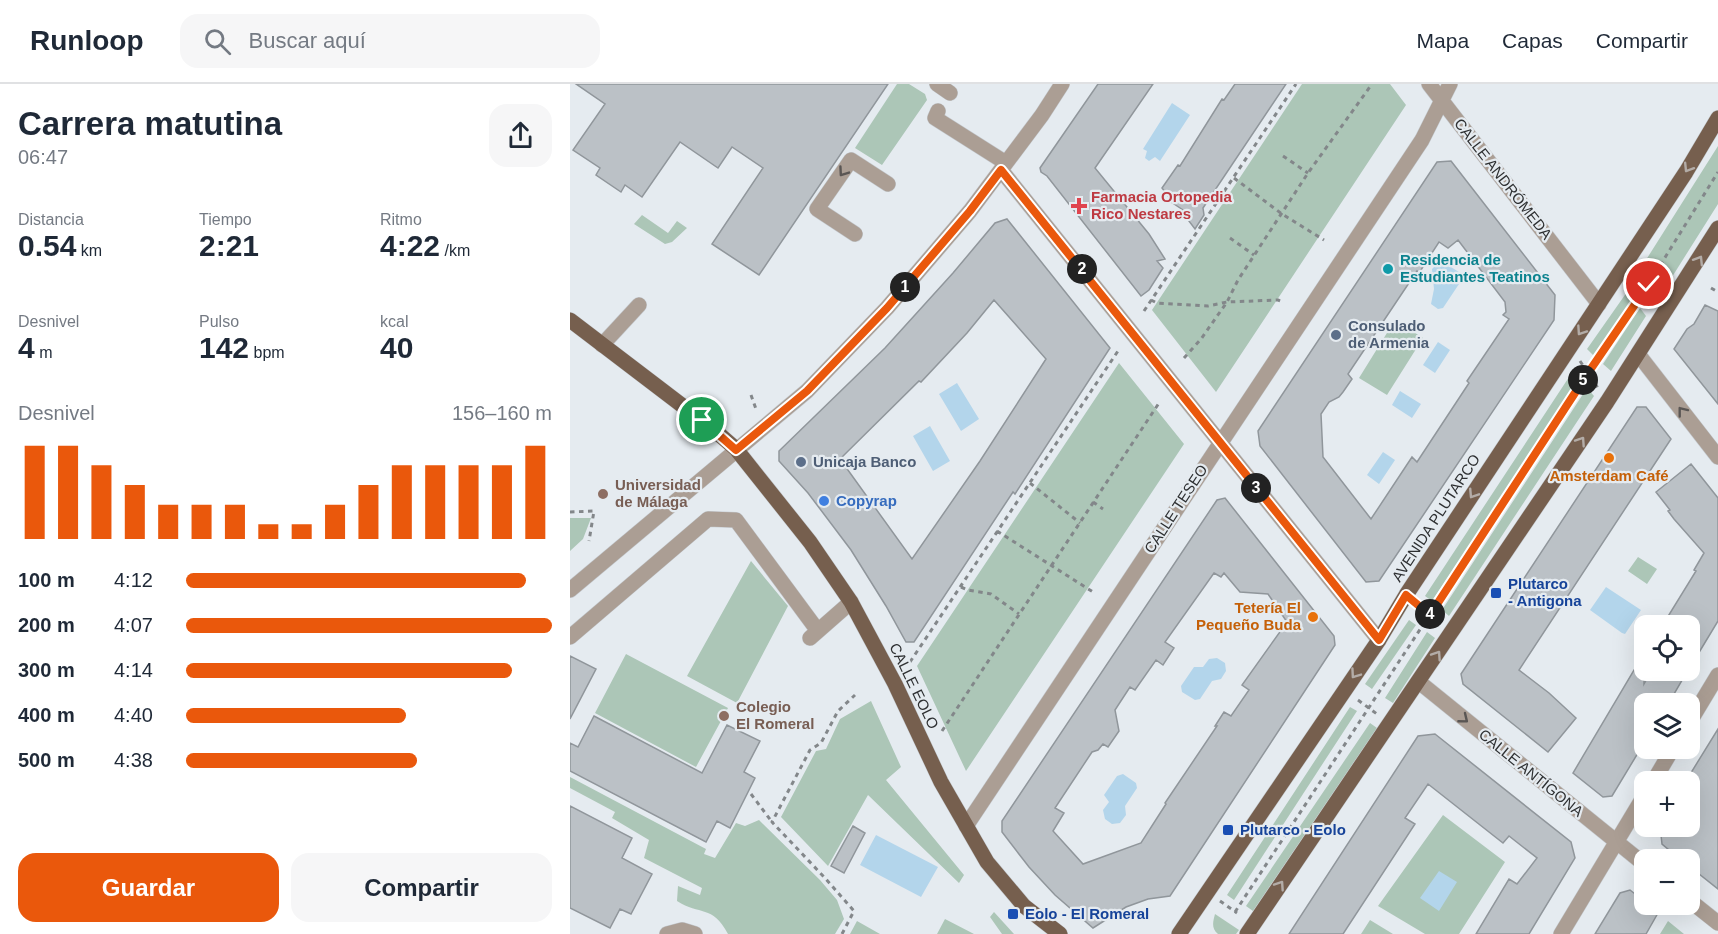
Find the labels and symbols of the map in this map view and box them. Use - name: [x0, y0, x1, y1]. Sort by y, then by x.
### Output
- street label: CALLE ANDRÓMEDA: [1451, 115, 1556, 242]
- one-way arrow: [1684, 162, 1696, 172]
- one-way arrow: [839, 166, 850, 177]
- place label: Farmacia Ortopedia Rico Nestares: [1091, 188, 1233, 222]
- marker: Farmacia Ortopedia Rico Nestares: [1072, 199, 1086, 213]
- place label: Residencia de Estudiantes Teatinos: [1400, 251, 1550, 285]
- pin: 2: [1067, 254, 1097, 284]
- one-way arrow: [1691, 255, 1702, 266]
- pin: [1623, 258, 1674, 309]
- marker: Residencia de Estudiantes Teatinos: [1381, 262, 1395, 276]
- pin: 1: [890, 272, 920, 302]
- place label: Consulado de Armenia: [1348, 317, 1430, 351]
- one-way arrow: [1577, 324, 1588, 335]
- marker: Consulado de Armenia: [1329, 328, 1343, 342]
- pin: 5: [1568, 365, 1598, 395]
- pin: [676, 394, 727, 445]
- one-way arrow: [1678, 407, 1689, 418]
- one-way arrow: [1574, 436, 1585, 447]
- street label: AVENIDA PLUTARCO: [1388, 451, 1483, 585]
- marker: Amsterdam Café: [1602, 451, 1616, 465]
- place label: Unicaja Banco: [813, 453, 916, 470]
- marker: Unicaja Banco: [794, 455, 808, 469]
- street label: CALLE TESEO: [1141, 461, 1211, 556]
- place label: Amsterdam Café: [1549, 467, 1669, 484]
- pin: 3: [1241, 473, 1271, 503]
- place label: Universidad de Málaga: [615, 476, 701, 510]
- marker: Universidad de Málaga: [596, 487, 610, 501]
- one-way arrow: [1469, 487, 1480, 498]
- place label: Copyrap: [836, 492, 897, 509]
- marker: Copyrap: [817, 494, 831, 508]
- place label: Plutarco - Antigona: [1508, 575, 1582, 609]
- marker: Plutarco - Antigona: [1489, 586, 1503, 600]
- place label: Tetería El Pequeño Buda: [1196, 599, 1302, 633]
- pin: 4: [1415, 599, 1445, 629]
- marker: Tetería El Pequeño Buda: [1306, 610, 1320, 624]
- street label: CALLE EOLO: [886, 640, 943, 731]
- one-way arrow: [1430, 651, 1441, 662]
- one-way arrow: [1351, 668, 1362, 679]
- place label: Colegio El Romeral: [736, 698, 814, 732]
- marker: Colegio El Romeral: [717, 709, 731, 723]
- one-way arrow: [1458, 712, 1469, 723]
- street label: CALLE ANTÍGONA: [1476, 725, 1587, 820]
- place label: Plutarco - Eolo: [1240, 821, 1346, 838]
- marker: Plutarco - Eolo: [1221, 823, 1235, 837]
- one-way arrow: [1273, 881, 1284, 892]
- place label: Eolo - El Romeral: [1025, 905, 1149, 922]
- marker: Eolo - El Romeral: [1006, 907, 1020, 921]

